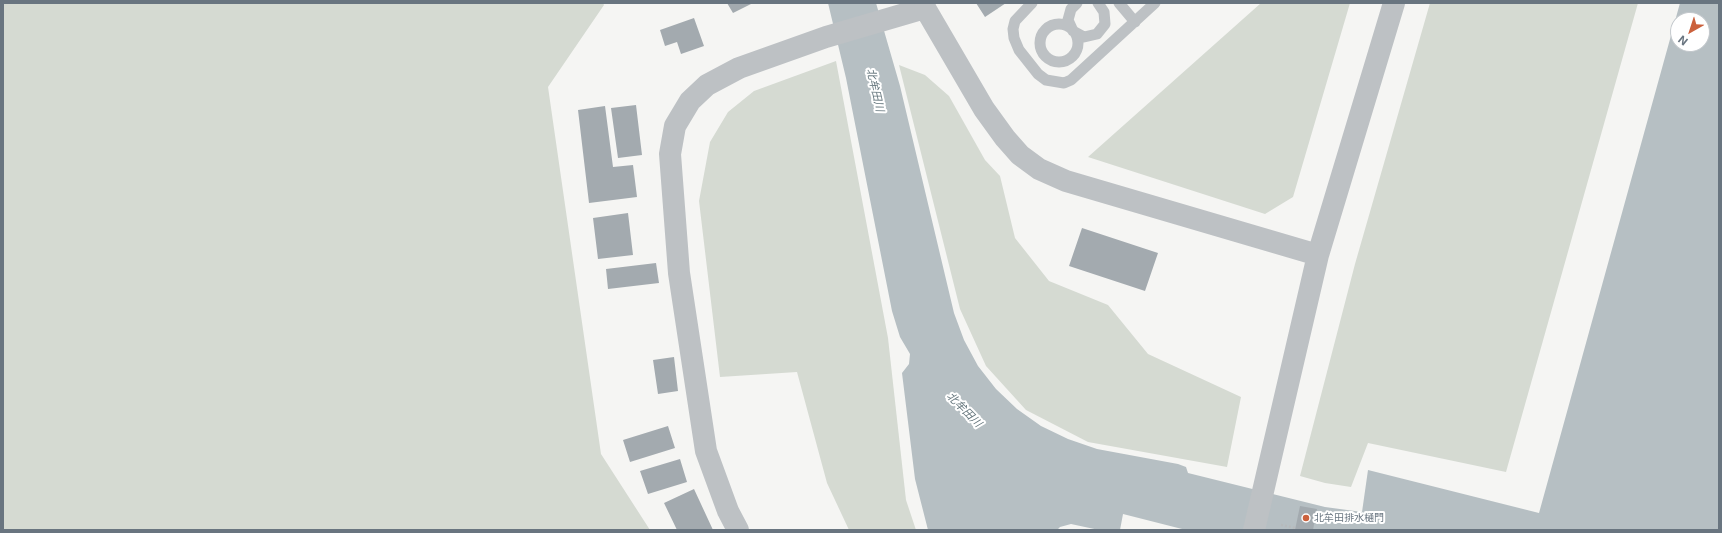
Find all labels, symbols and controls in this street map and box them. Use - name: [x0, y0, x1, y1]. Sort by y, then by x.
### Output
- north arrow: [1670, 12, 1710, 52]
- text: N: [1675, 32, 1691, 49]
- water label: 北牟田川: [864, 67, 886, 113]
- water label: 北牟田川: [944, 390, 984, 430]
- place label: 北牟田排水樋門: [1314, 512, 1384, 524]
- marker: 北牟田排水樋門: [1301, 513, 1311, 523]

